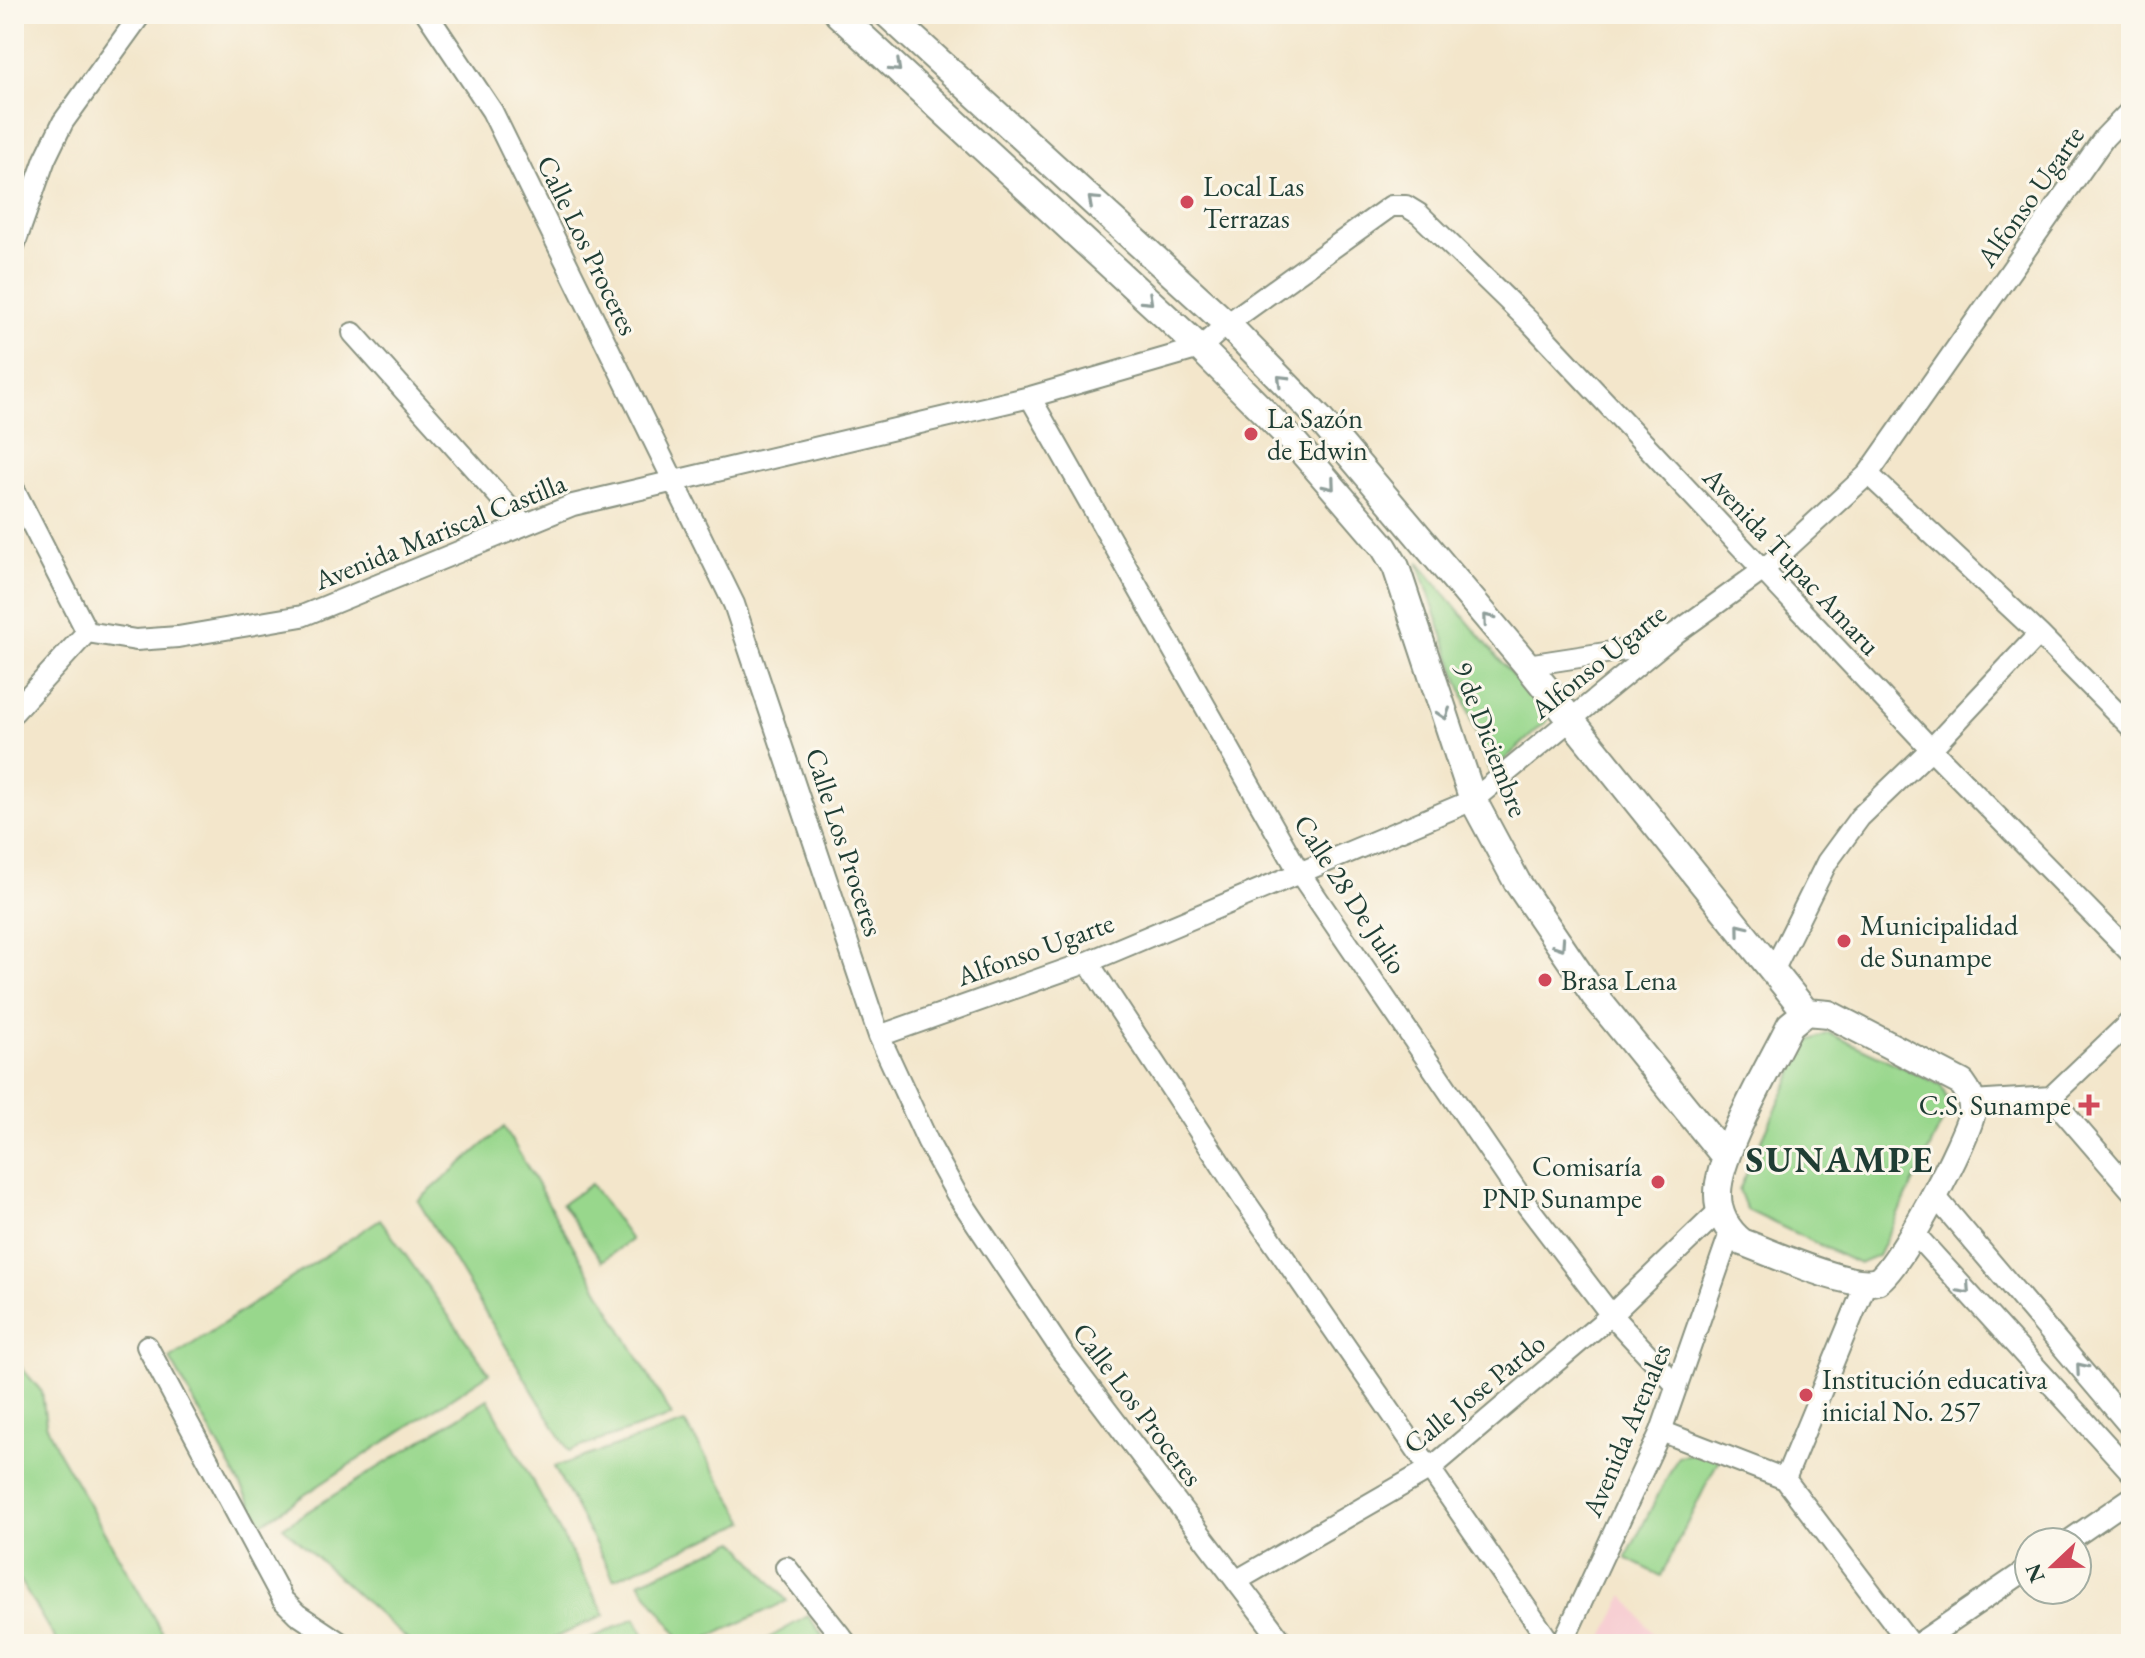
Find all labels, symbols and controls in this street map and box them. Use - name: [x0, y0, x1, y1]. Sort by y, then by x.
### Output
- one-way arrow: [886, 57, 901, 71]
- street label: Alfonso Ugarte: [1967, 118, 2092, 275]
- street label: Calle Los Proceres: [529, 149, 647, 341]
- place label: Local Las Terrazas: [1203, 168, 1304, 236]
- marker: Local Las Terrazas: [1178, 193, 1196, 211]
- one-way arrow: [1087, 197, 1102, 211]
- one-way arrow: [1139, 291, 1154, 305]
- one-way arrow: [1277, 375, 1291, 389]
- place label: La Sazón de Edwin: [1267, 400, 1368, 468]
- marker: La Sazón de Edwin: [1242, 425, 1260, 443]
- street label: Avenida Tupac Amaru: [1695, 459, 1889, 663]
- street label: Avenida Mariscal Castilla: [308, 464, 572, 598]
- one-way arrow: [1320, 476, 1335, 490]
- street label: Alfonso Ugarte: [1522, 595, 1673, 727]
- one-way arrow: [1483, 613, 1498, 628]
- street label: 9 de Diciembre: [1445, 656, 1537, 822]
- one-way arrow: [1435, 706, 1451, 720]
- street label: Calle Los Proceres: [798, 743, 892, 941]
- street label: Calle 28 De Julio: [1286, 808, 1416, 980]
- street label: Alfonso Ugarte: [951, 904, 1119, 994]
- place label: Municipalidad de Sunampe: [1860, 907, 2019, 975]
- one-way arrow: [1736, 924, 1751, 938]
- marker: Municipalidad de Sunampe: [1835, 932, 1853, 950]
- one-way arrow: [1550, 937, 1565, 951]
- place label: Brasa Lena: [1561, 962, 1678, 998]
- marker: Brasa Lena: [1536, 971, 1554, 989]
- place label: C.S. Sunampe: [1919, 1087, 2071, 1123]
- marker: C.S. Sunampe: [2078, 1094, 2100, 1116]
- district label: SUNAMPE: [1746, 1136, 1934, 1183]
- place label: Comisaría PNP Sunampe: [1482, 1148, 1643, 1216]
- marker: Comisaría PNP Sunampe: [1649, 1173, 1667, 1191]
- one-way arrow: [1956, 1280, 1970, 1295]
- street label: Calle Los Proceres: [1065, 1315, 1211, 1493]
- street label: Calle Jose Pardo: [1396, 1325, 1552, 1461]
- street label: Avenida Arenales: [1573, 1338, 1679, 1523]
- place label: Institución educativa inicial No. 257: [1822, 1361, 2048, 1429]
- one-way arrow: [2076, 1363, 2091, 1377]
- marker: Institución educativa inicial No. 257: [1797, 1386, 1815, 1404]
- north arrow: [2013, 1526, 2093, 1606]
- text: N: [2018, 1559, 2052, 1587]

